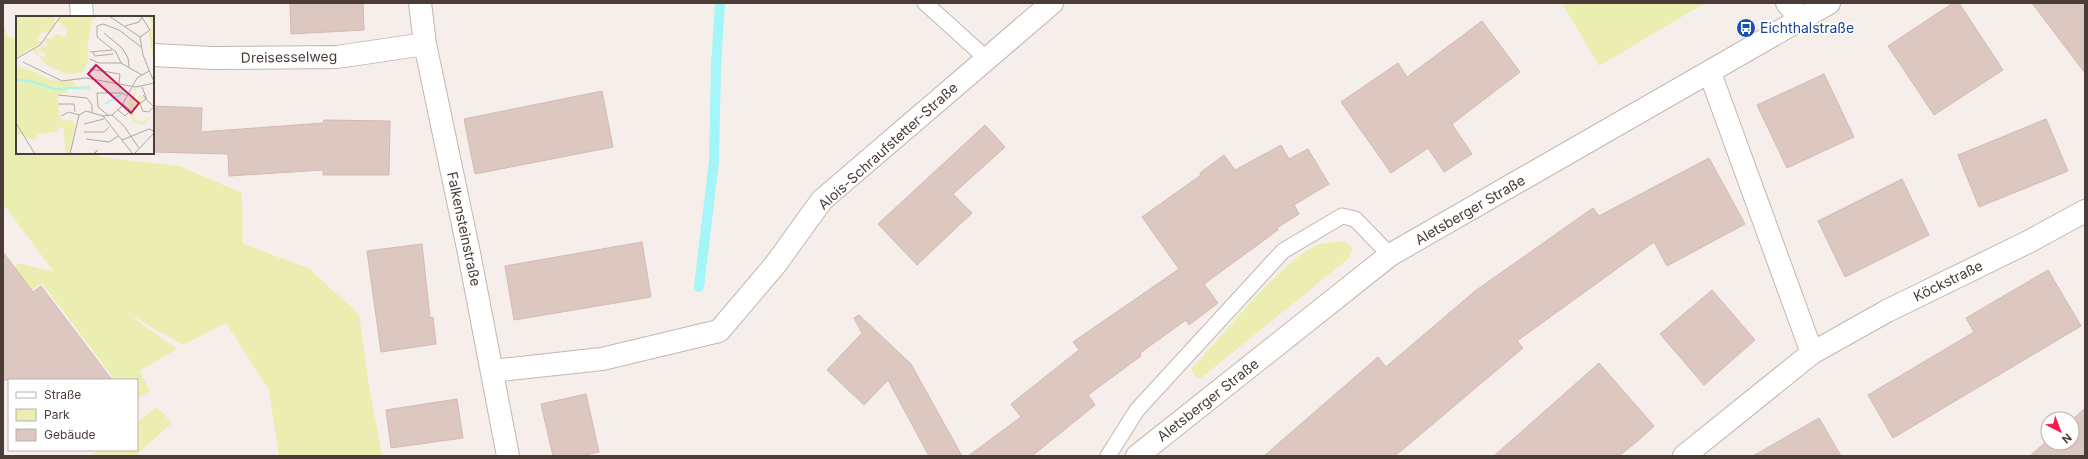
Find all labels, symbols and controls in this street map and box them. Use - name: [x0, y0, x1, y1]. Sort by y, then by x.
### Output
- inset map: [16, 16, 154, 154]
- bus stop icon: Eichthalstraße: [1735, 17, 1757, 39]
- place label: Eichthalstraße: [1760, 19, 1854, 36]
- street label: Dreisesselweg: [241, 47, 337, 66]
- street label: Alois-Schraufstetter-Straße: [814, 79, 961, 213]
- street label: Falkensteinstraße: [444, 170, 485, 288]
- street label: Aletsberger Straße: [1412, 171, 1528, 248]
- street label: Köckstraße: [1910, 257, 1985, 305]
- street label: Aletsberger Straße: [1153, 355, 1262, 445]
- legend: [8, 379, 138, 451]
- text: Straße: [44, 387, 81, 402]
- text: Park: [44, 407, 70, 422]
- north arrow: [2040, 411, 2080, 451]
- text: Gebäude: [44, 427, 96, 442]
- text: N: [2059, 430, 2074, 446]

